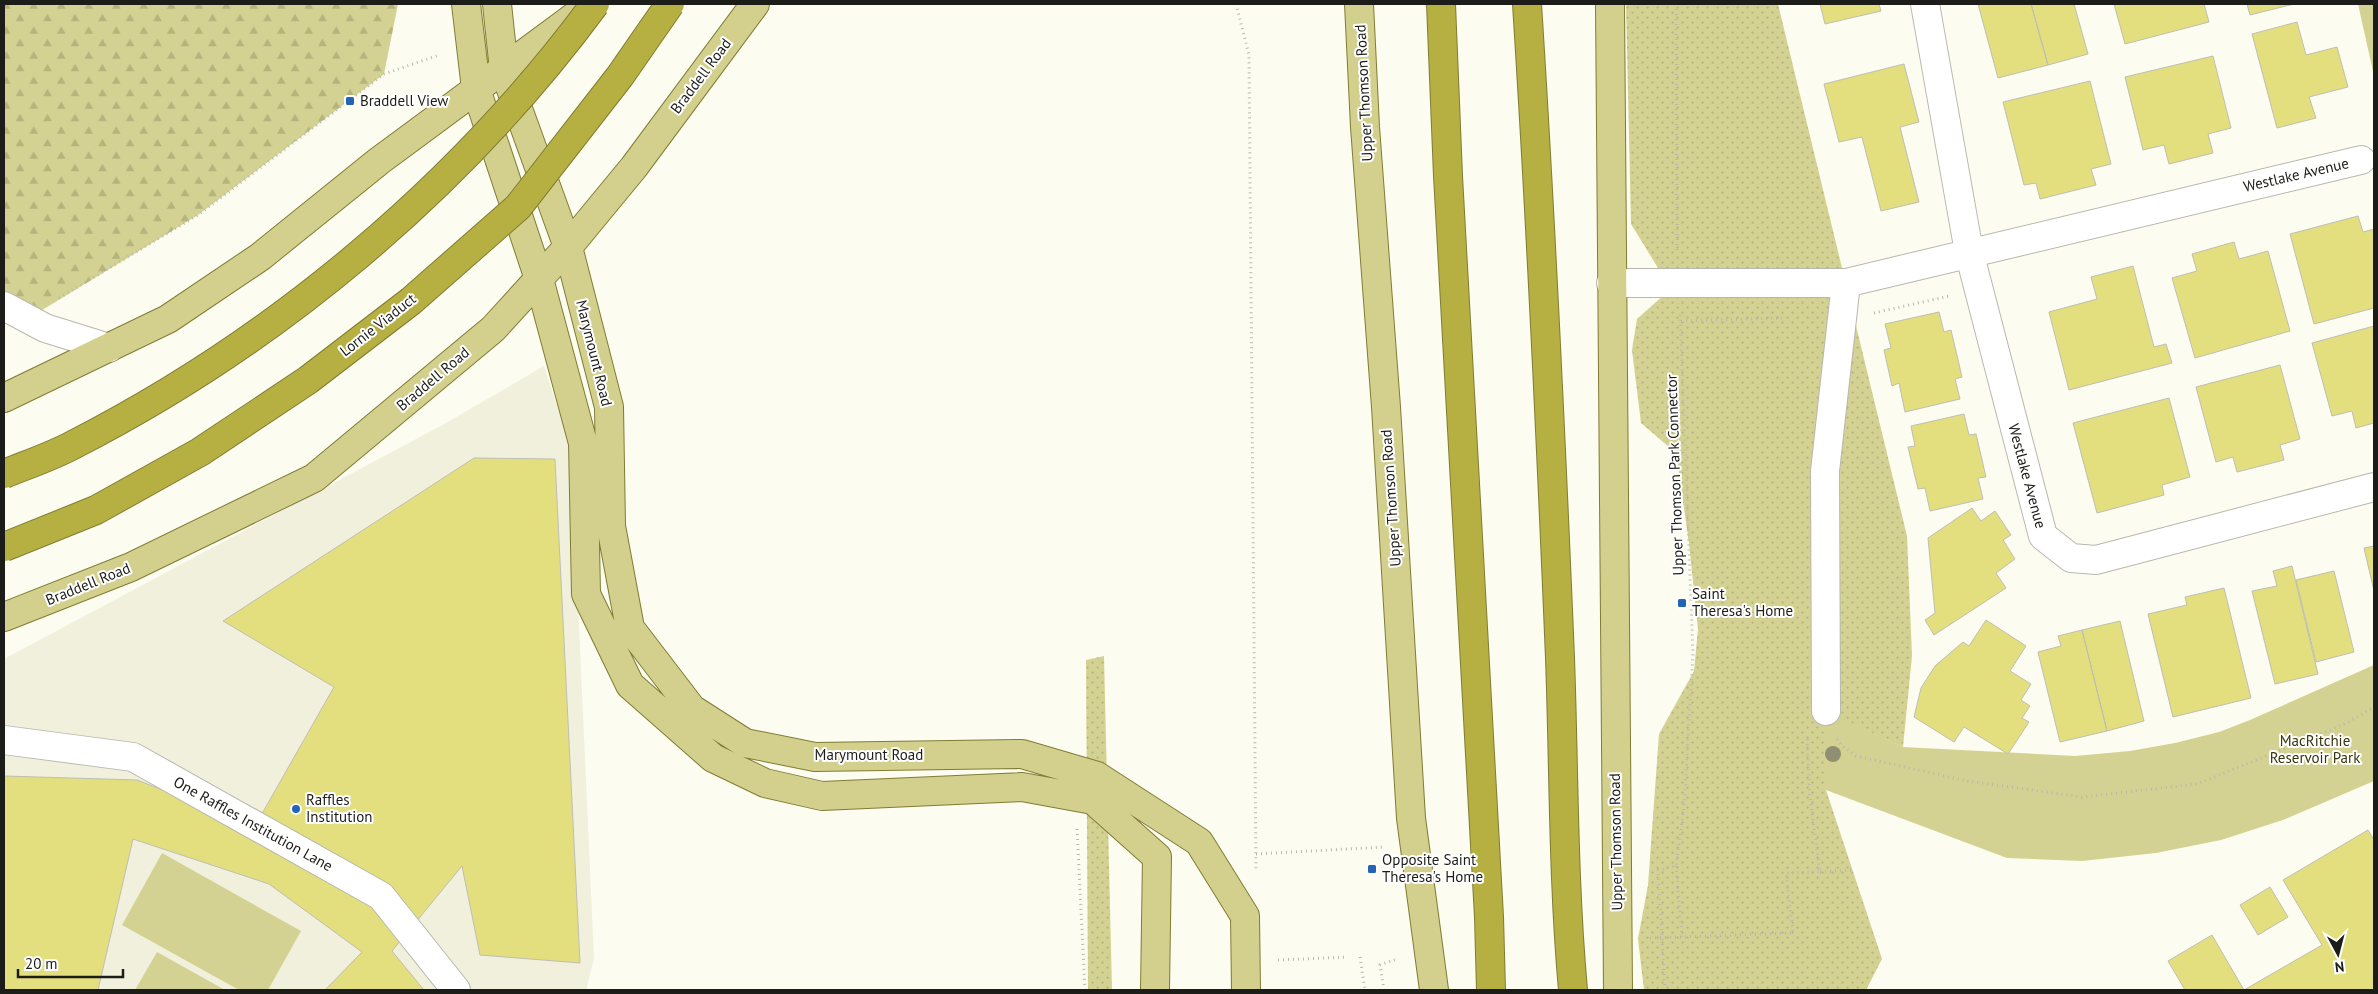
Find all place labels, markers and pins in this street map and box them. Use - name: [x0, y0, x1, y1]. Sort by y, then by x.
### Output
- place label: Braddell View: [360, 91, 448, 110]
- marker: Braddell View: [344, 95, 356, 107]
- place label: Saint Theresa's Home: [1692, 584, 1793, 620]
- marker: Saint Theresa's Home: [1676, 597, 1688, 609]
- place label: Raffles Institution: [306, 790, 373, 826]
- marker: Raffles Institution: [290, 803, 302, 815]
- place label: Opposite Saint Theresa's Home: [1382, 850, 1483, 886]
- marker: Opposite Saint Theresa's Home: [1366, 863, 1378, 875]

